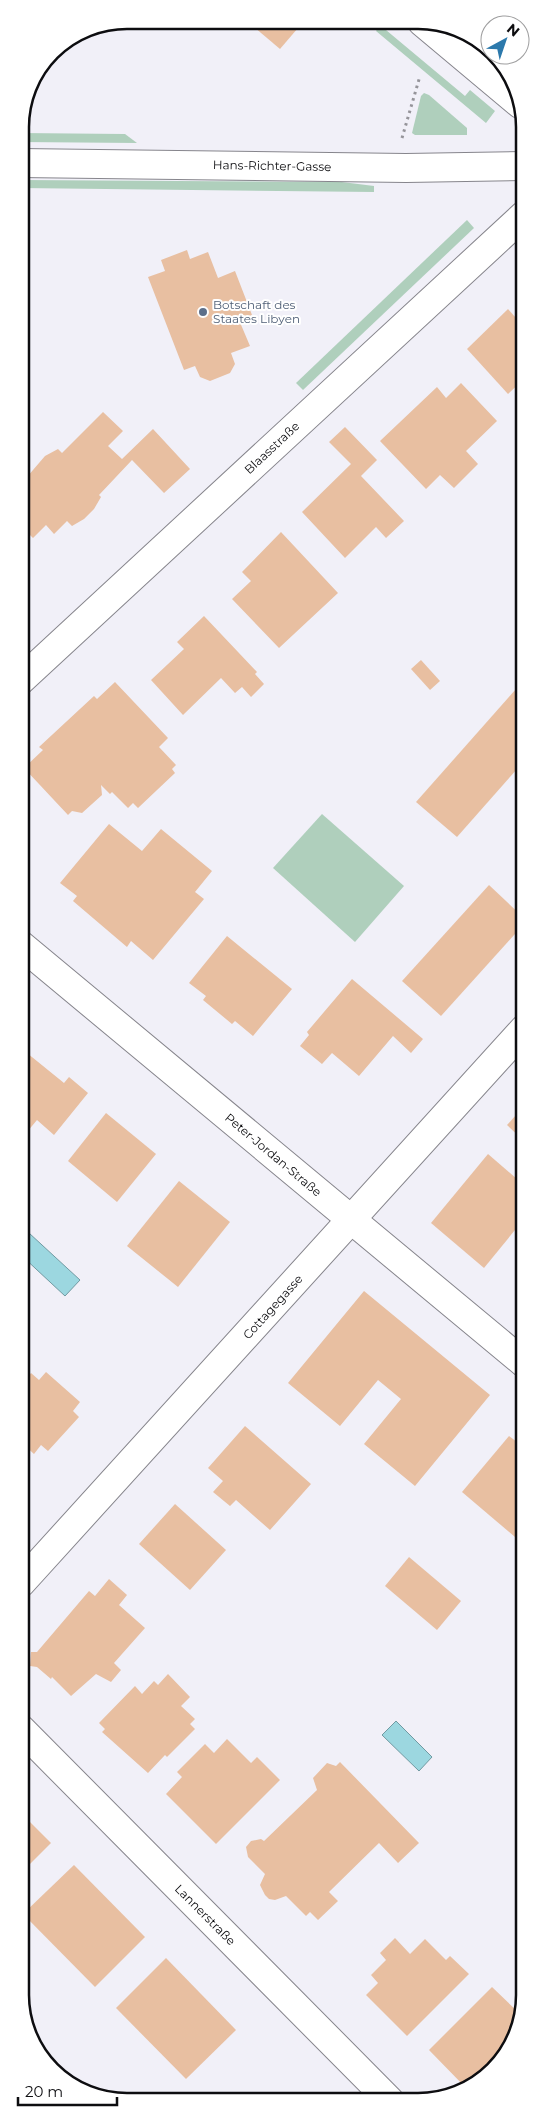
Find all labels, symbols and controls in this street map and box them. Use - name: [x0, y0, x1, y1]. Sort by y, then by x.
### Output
- north arrow: [480, 15, 530, 65]
- text: N: [503, 20, 523, 41]
- street label: Hans-Richter-Gasse: [213, 157, 331, 174]
- place label: Botschaft des Staates Libyen: [213, 297, 300, 326]
- marker: Botschaft des Staates Libyen: [197, 306, 209, 318]
- street label: Blaasstraße: [241, 418, 302, 477]
- street label: Peter-Jordan-Straße: [222, 1110, 325, 1199]
- street label: Cottagegasse: [240, 1271, 306, 1342]
- street label: Lannerstraße: [172, 1881, 239, 1948]
- scale bar: [18, 2074, 116, 2106]
- text: 20 m: [25, 2082, 63, 2101]

